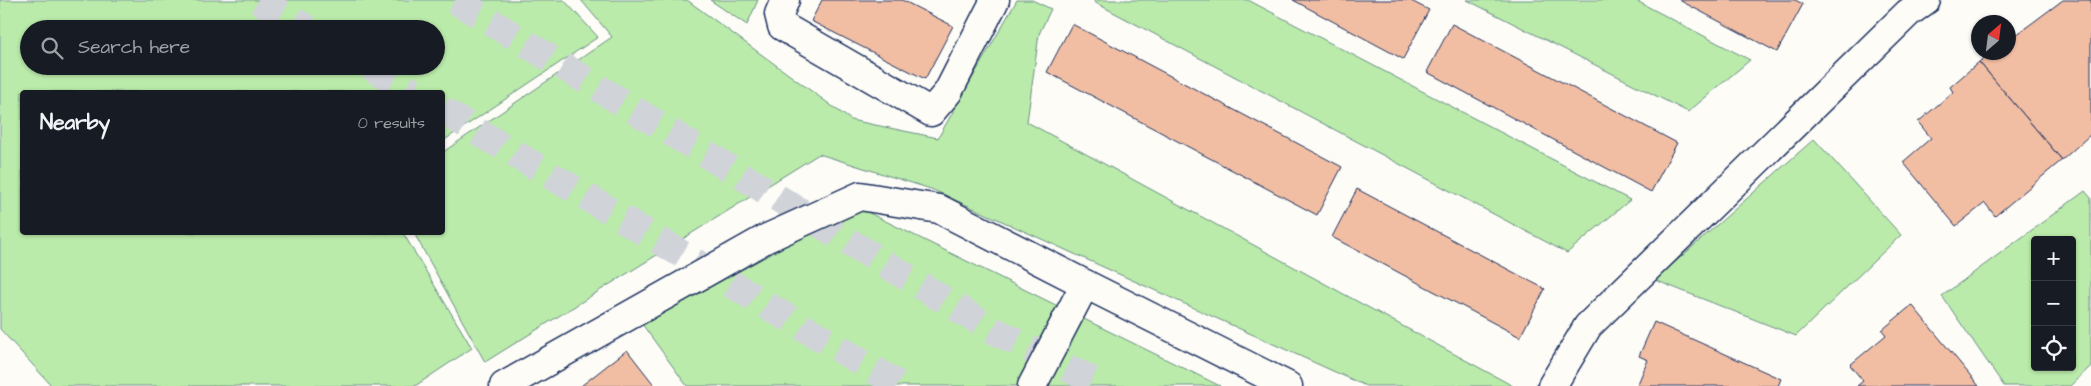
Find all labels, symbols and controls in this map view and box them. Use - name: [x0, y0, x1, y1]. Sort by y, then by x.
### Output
- north arrow: [1971, 15, 2016, 60]
- search box: [20, 20, 445, 75]
- icon: search: [38, 34, 66, 62]
- text: Search here: [78, 34, 190, 61]
- text: Nearby: [40, 108, 110, 137]
- text: 0 results: [358, 112, 425, 134]
- map controls: [2031, 236, 2076, 371]
- button: +: [2031, 236, 2076, 281]
- button: −: [2031, 281, 2076, 326]
- button: locate: [2031, 326, 2076, 371]

